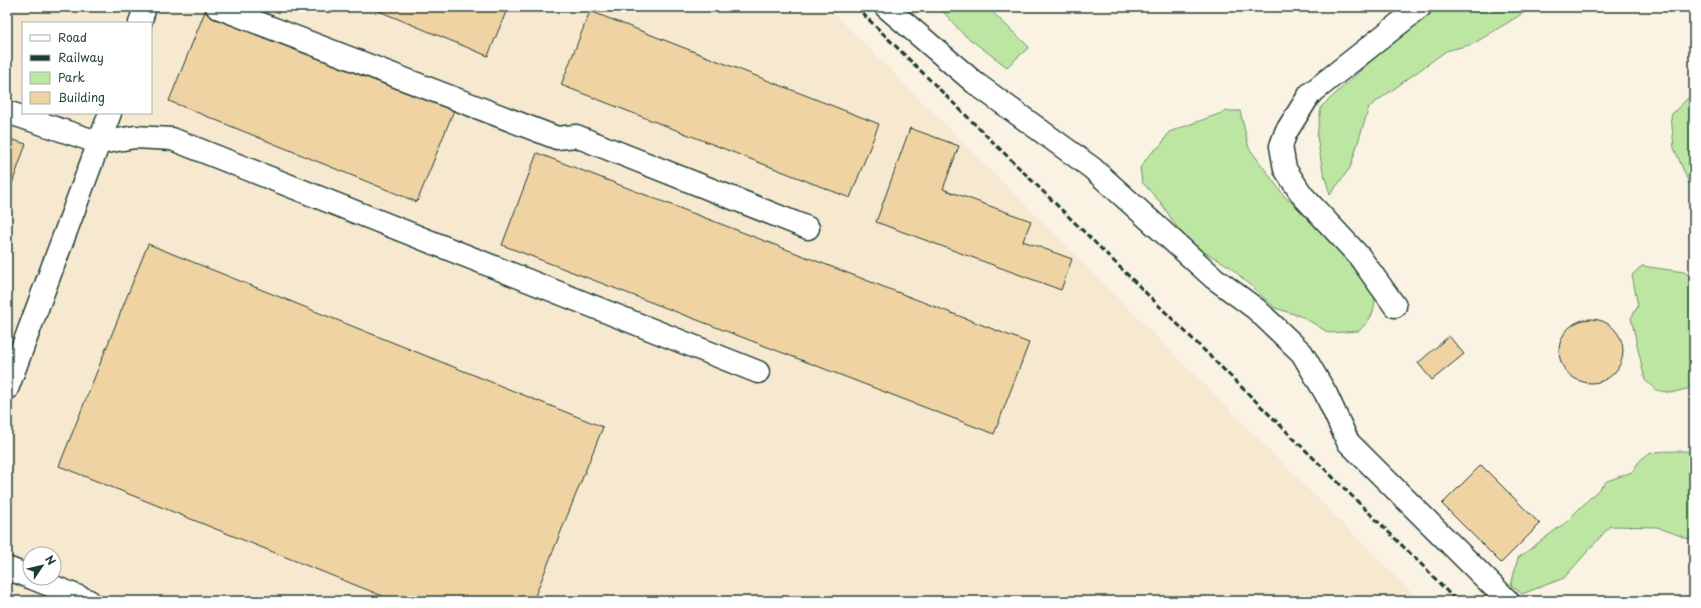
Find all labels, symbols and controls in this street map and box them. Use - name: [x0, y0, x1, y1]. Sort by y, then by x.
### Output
- legend: [22, 22, 152, 114]
- text: Road: [58, 28, 87, 46]
- text: Railway: [58, 48, 104, 66]
- text: Park: [58, 68, 85, 86]
- text: Building: [58, 88, 105, 106]
- north arrow: [22, 546, 62, 586]
- text: N: [41, 552, 60, 569]

